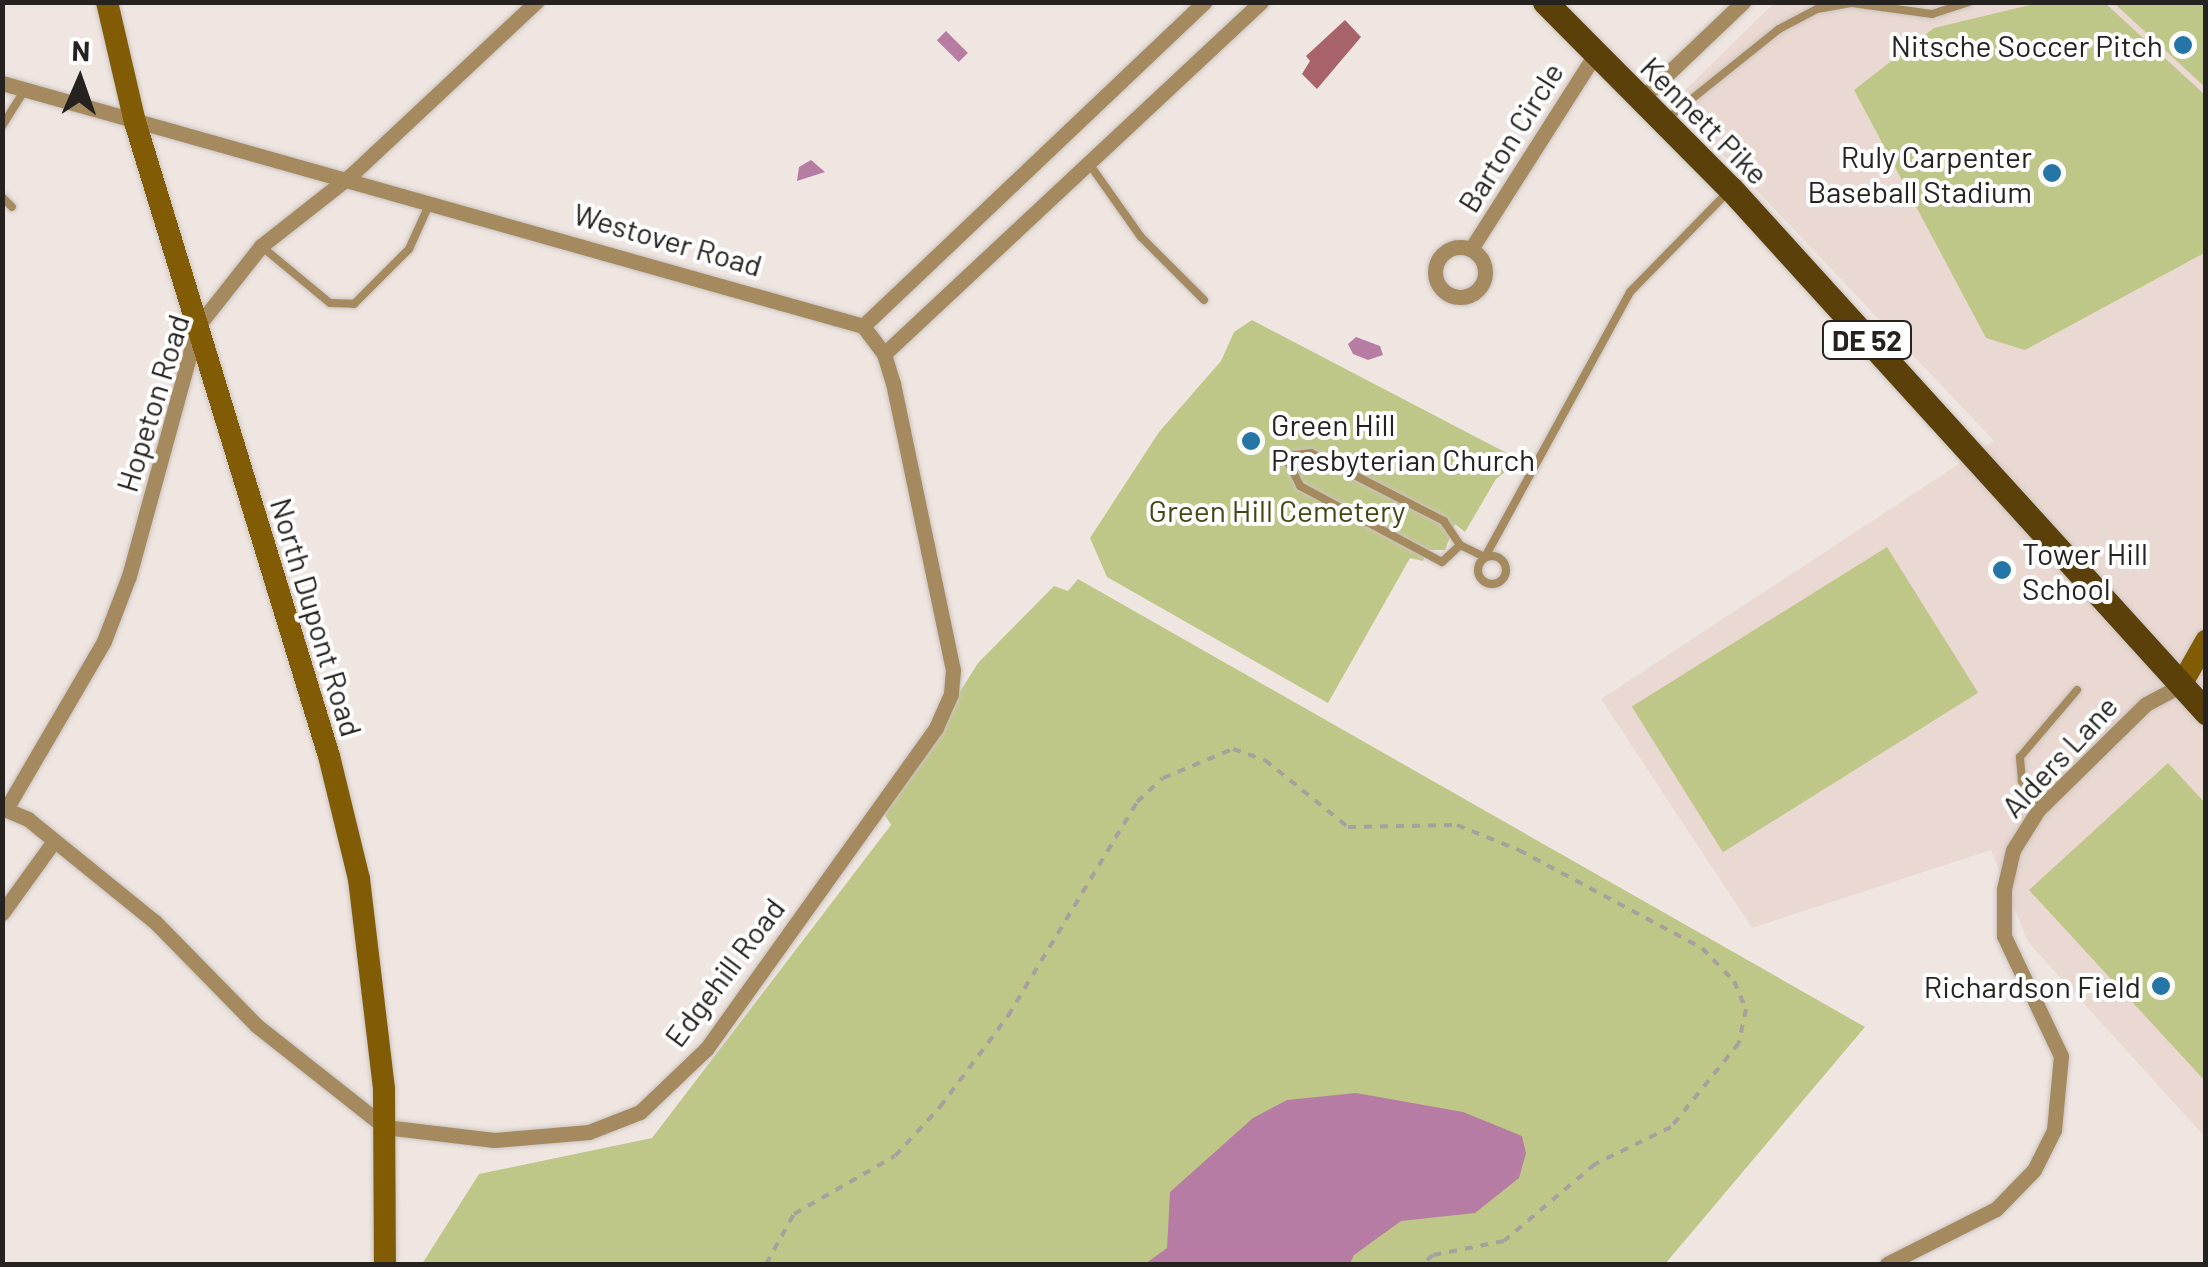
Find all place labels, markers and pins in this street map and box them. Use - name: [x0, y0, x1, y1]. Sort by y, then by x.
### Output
- place label: Nitsche Soccer Pitch: [1891, 27, 2163, 63]
- marker: Nitsche Soccer Pitch: [2172, 34, 2194, 56]
- place label: Ruly Carpenter Baseball Stadium: [1807, 138, 2032, 208]
- marker: Ruly Carpenter Baseball Stadium: [2041, 162, 2063, 184]
- place label: Green Hill Presbyterian Church: [1271, 406, 1535, 476]
- marker: Green Hill Presbyterian Church: [1240, 430, 1262, 452]
- place label: Tower Hill School: [2022, 535, 2148, 606]
- marker: Tower Hill School: [1991, 559, 2013, 581]
- place label: Richardson Field: [1924, 968, 2141, 1004]
- marker: Richardson Field: [2150, 975, 2172, 997]

